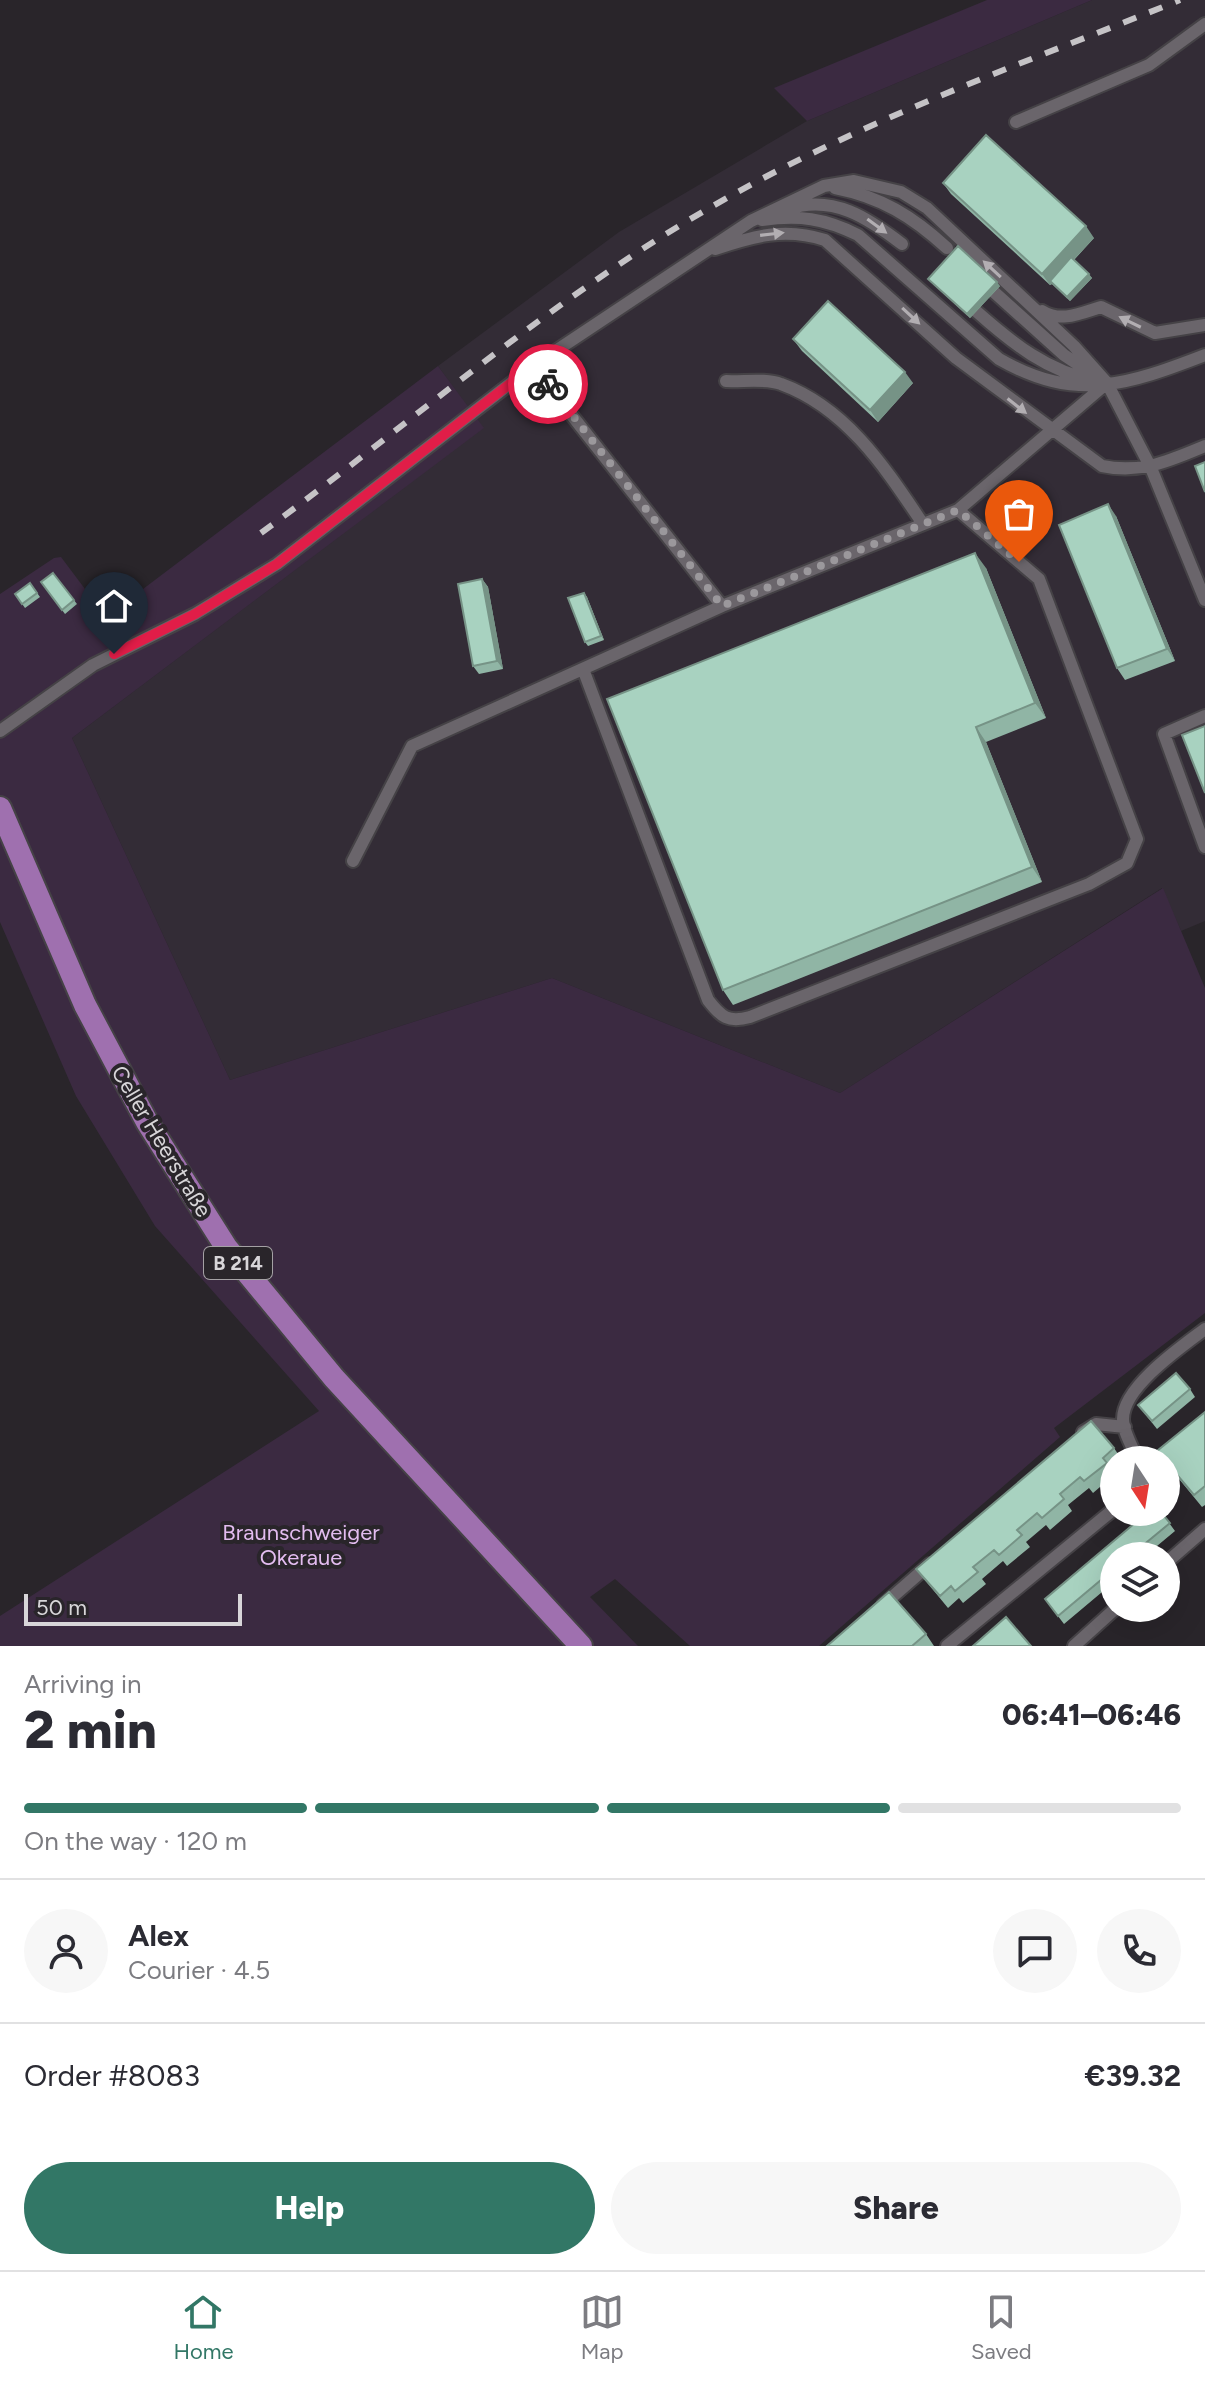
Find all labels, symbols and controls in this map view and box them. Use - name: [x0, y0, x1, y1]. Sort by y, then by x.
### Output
- one-way arrow: [867, 217, 887, 233]
- one-way arrow: [760, 227, 785, 240]
- one-way arrow: [983, 260, 1002, 279]
- one-way arrow: [902, 306, 921, 324]
- one-way arrow: [1119, 315, 1142, 329]
- courier: [508, 344, 588, 424]
- icon: bike: [526, 362, 570, 406]
- one-way arrow: [1007, 397, 1027, 413]
- pin: [985, 480, 1053, 562]
- icon: bag: [997, 492, 1041, 536]
- pin: [80, 572, 148, 654]
- icon: home: [92, 584, 136, 628]
- street label: Celler Heerstraße: [106, 1061, 217, 1222]
- road number: B 214: [204, 1247, 272, 1279]
- north arrow: [1100, 1446, 1180, 1526]
- map controls: [1100, 1446, 1180, 1622]
- park label: Braunschweiger Okeraue: [222, 1519, 380, 1571]
- button: layers: [1100, 1542, 1180, 1622]
- scale bar: [24, 1590, 242, 1626]
- text: 50 m: [36, 1594, 87, 1621]
- text: Arriving in: [24, 1668, 142, 1700]
- text: 06:41–06:46: [1002, 1696, 1181, 1733]
- text: 2 min: [24, 1699, 157, 1761]
- text: On the way · 120 m: [24, 1825, 247, 1857]
- button: person: [24, 1909, 108, 1993]
- button: chat: [993, 1909, 1077, 1993]
- button: phone: [1097, 1909, 1181, 1993]
- text: Alex: [128, 1917, 189, 1954]
- text: Courier · 4.5: [128, 1954, 270, 1986]
- text: Order #8083: [24, 2057, 200, 2094]
- text: €39.32: [1085, 2057, 1181, 2094]
- button: Help: [24, 2162, 595, 2254]
- button: Share: [611, 2162, 1181, 2254]
- tab: Home: [173, 2290, 233, 2365]
- tab: Map: [580, 2290, 624, 2365]
- tab: Saved: [971, 2290, 1032, 2365]

